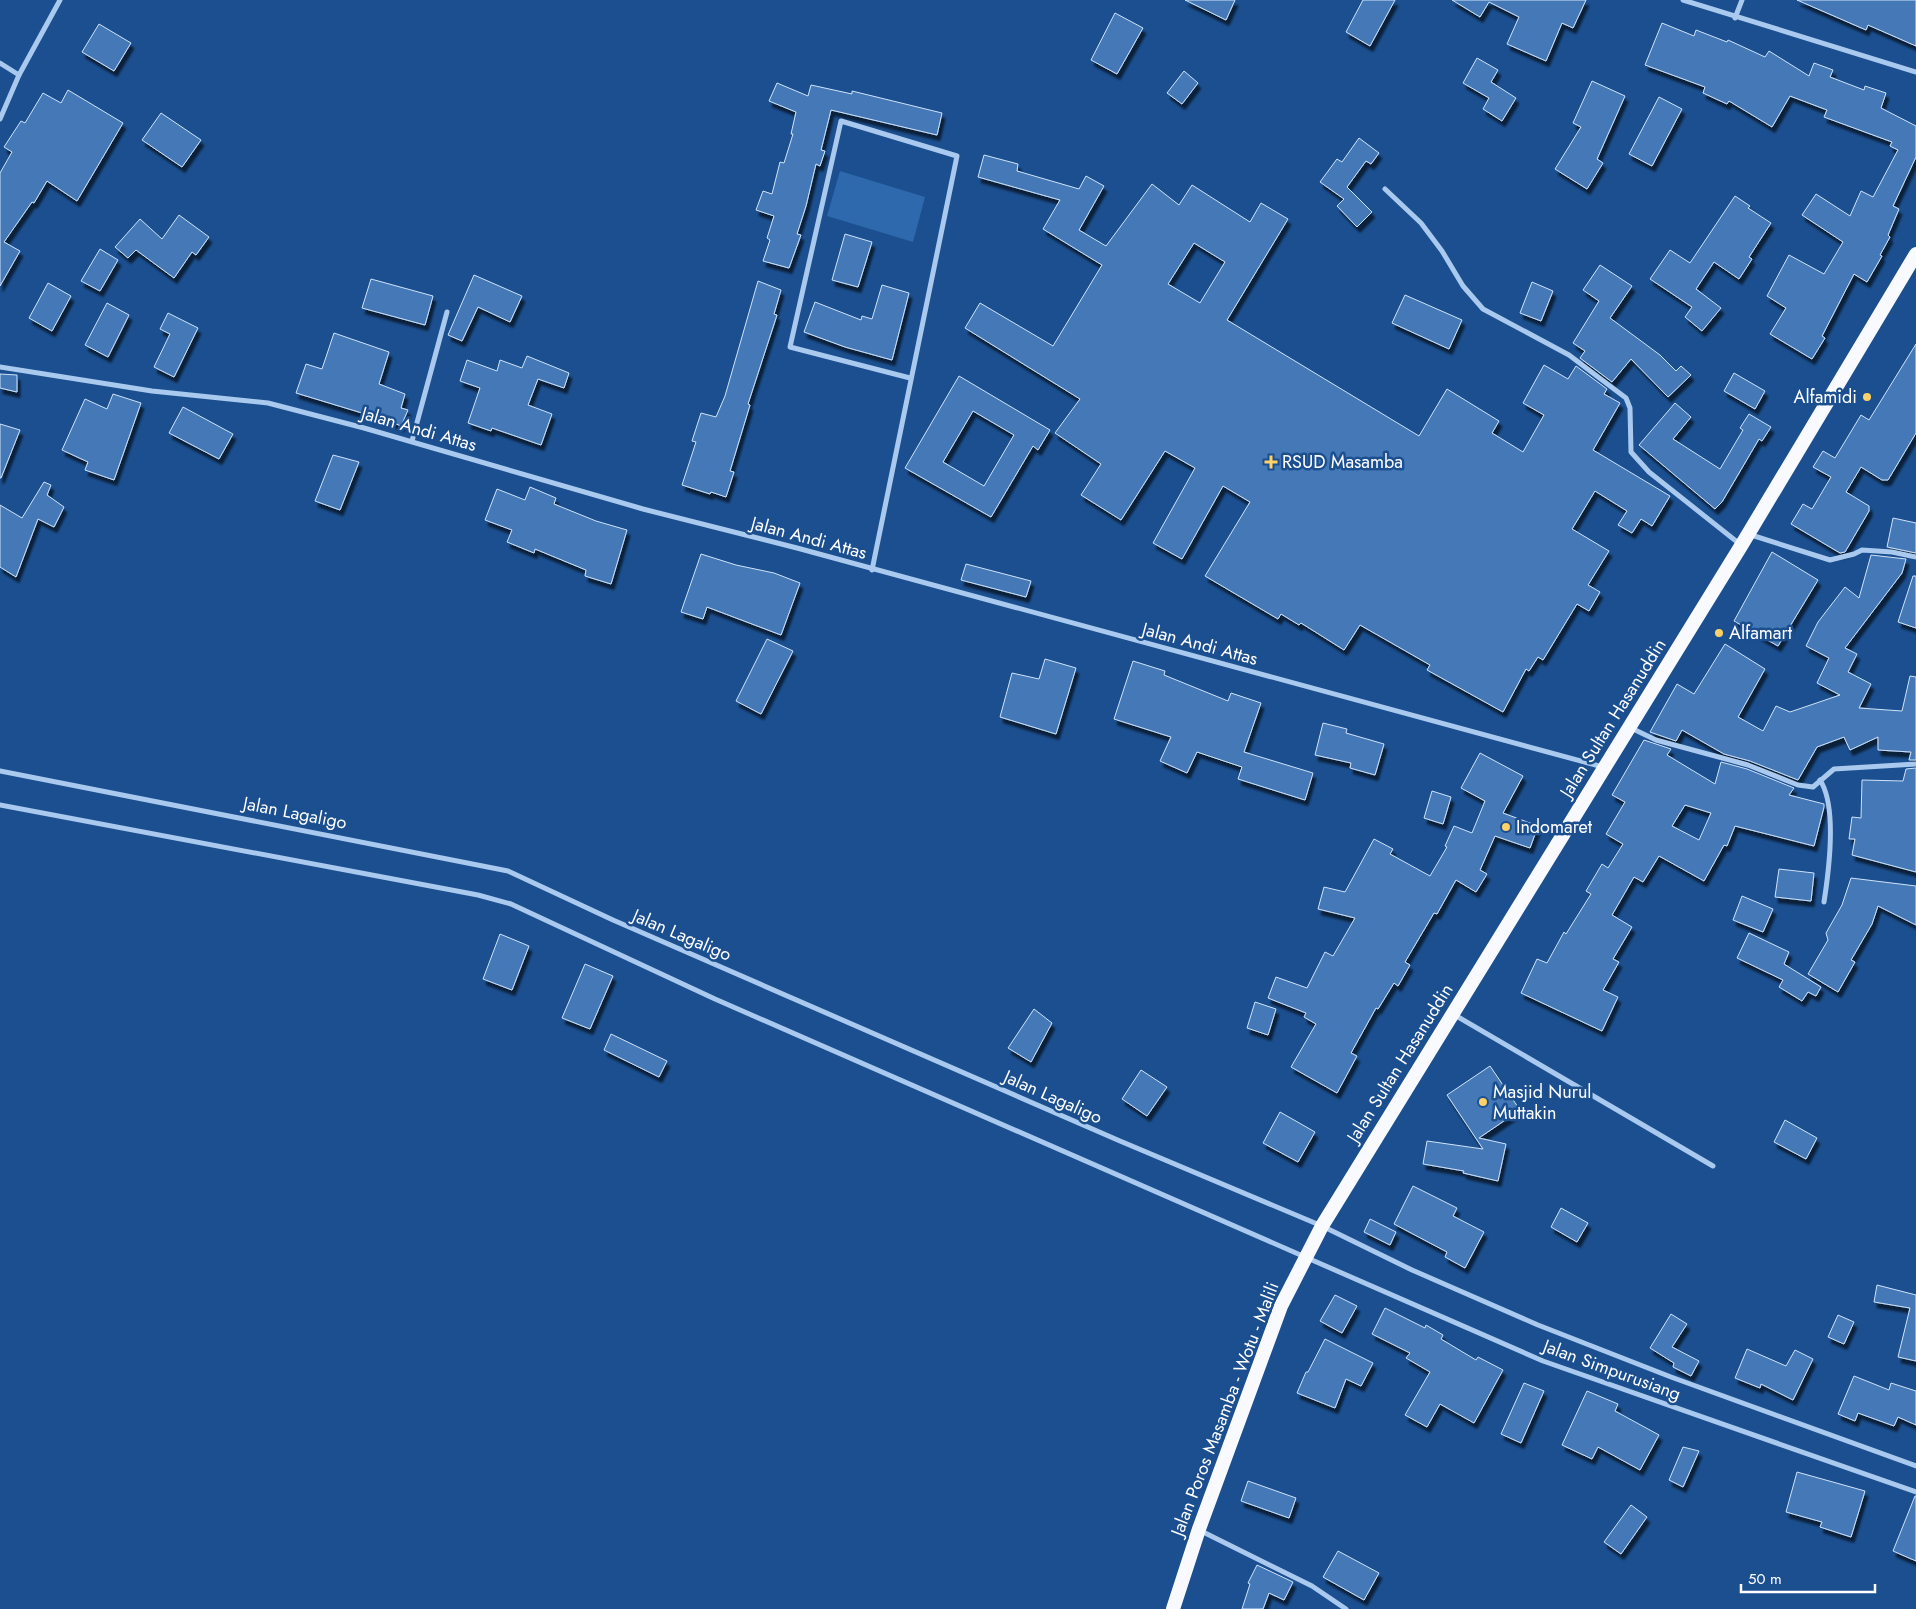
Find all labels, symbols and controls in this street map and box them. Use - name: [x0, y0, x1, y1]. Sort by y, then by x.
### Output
- place label: Alfamidi: [1794, 384, 1857, 410]
- marker: Alfamidi: [1861, 391, 1873, 403]
- street label: Jalan Andi Attas: [356, 400, 480, 458]
- place label: RSUD Masamba: [1282, 449, 1403, 475]
- marker: RSUD Masamba: [1264, 455, 1278, 469]
- street label: Jalan Andi Attas: [746, 510, 870, 566]
- street label: Jalan Andi Attas: [1137, 616, 1261, 672]
- place label: Alfamart: [1729, 620, 1793, 646]
- marker: Alfamart: [1713, 627, 1725, 639]
- street label: Jalan Sultan Hasanuddin: [1552, 634, 1672, 804]
- street label: Jalan Lagaligo: [239, 790, 349, 836]
- place label: Indomaret: [1516, 814, 1593, 840]
- marker: Indomaret: [1500, 821, 1512, 833]
- street label: Jalan Lagaligo: [627, 902, 736, 968]
- street label: Jalan Sultan Hasanuddin: [1339, 979, 1459, 1149]
- street label: Jalan Lagaligo: [998, 1063, 1106, 1130]
- place label: Masjid Nurul Muttakin: [1493, 1079, 1592, 1126]
- marker: Masjid Nurul Muttakin: [1477, 1096, 1489, 1108]
- street label: Jalan Poros Masamba - Wotu - Malili: [1164, 1278, 1286, 1542]
- street label: Jalan Simpurusiang: [1538, 1332, 1685, 1407]
- scale bar: [1741, 1562, 1875, 1594]
- text: 50 m: [1748, 1568, 1782, 1590]

